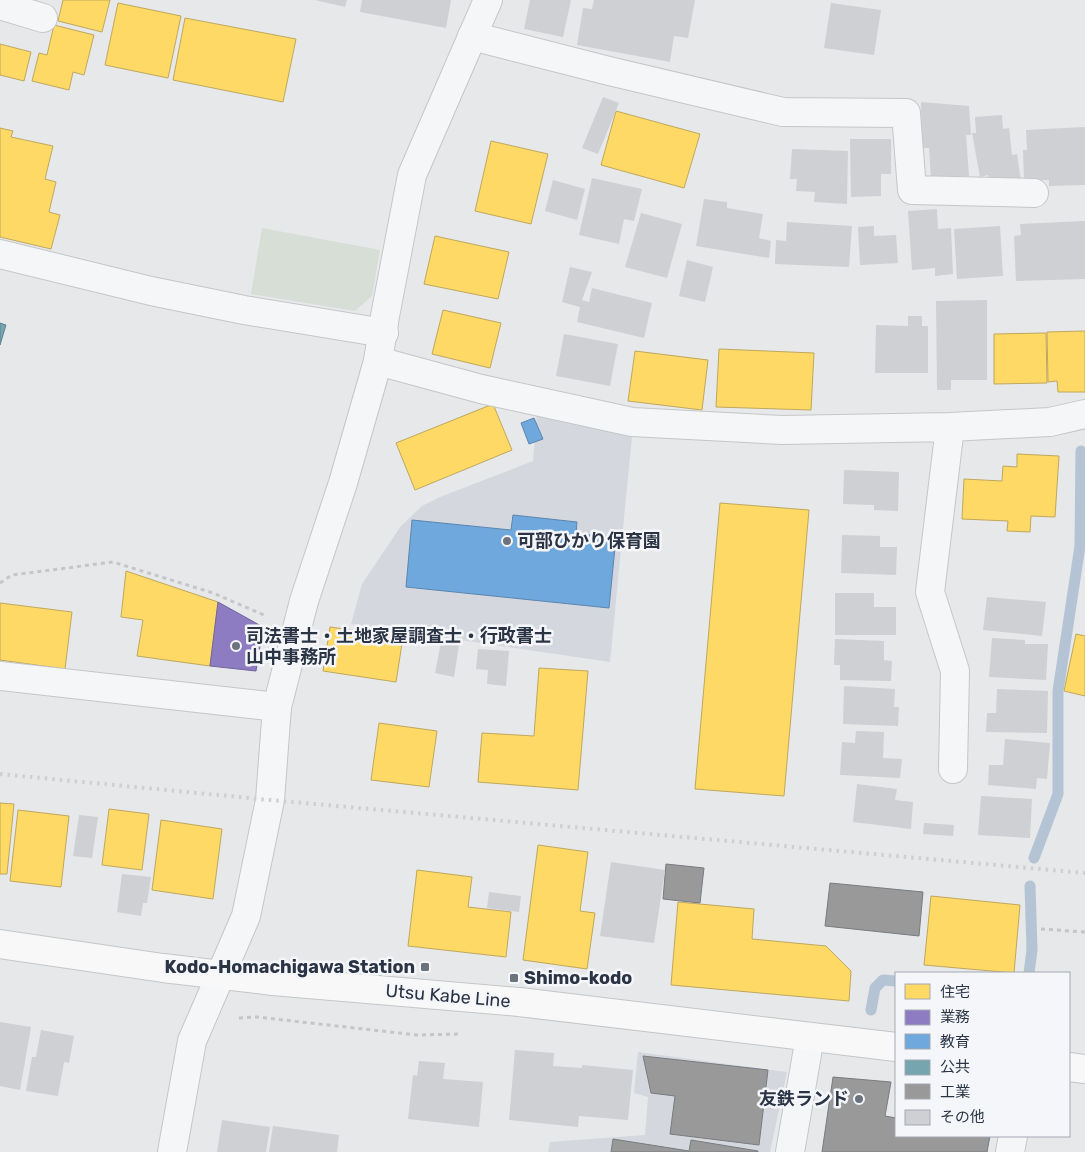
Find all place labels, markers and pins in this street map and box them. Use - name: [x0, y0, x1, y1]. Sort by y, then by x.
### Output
- place label: 可部ひかり保育園: [517, 530, 661, 552]
- marker: 可部ひかり保育園: [501, 535, 513, 547]
- place label: 司法書士・土地家屋調査士・行政書士 山中事務所: [246, 625, 552, 668]
- marker: 司法書士・土地家屋調査士・行政書士 山中事務所: [230, 640, 242, 652]
- place label: Kodo-Homachigawa Station: [165, 956, 415, 978]
- marker: Kodo-Homachigawa Station: [419, 961, 431, 973]
- place label: Shimo-kodo: [524, 967, 632, 989]
- marker: Shimo-kodo: [508, 972, 520, 984]
- place label: 友鉄ランド: [759, 1088, 849, 1110]
- marker: 友鉄ランド: [853, 1093, 865, 1105]

